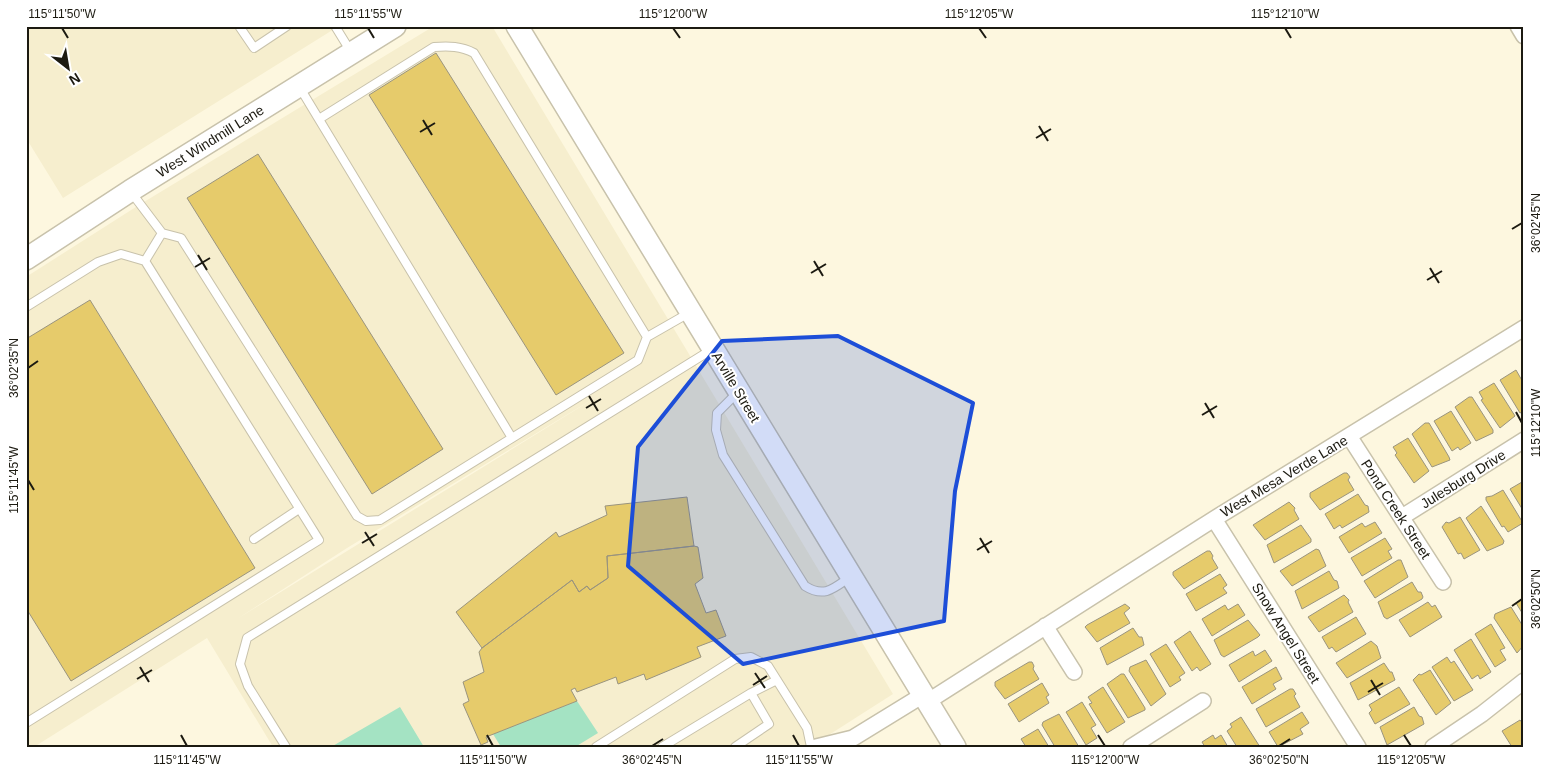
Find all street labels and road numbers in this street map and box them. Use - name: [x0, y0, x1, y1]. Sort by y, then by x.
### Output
- street label: West Windmill Lane: [153, 101, 267, 180]
- street label: Arville Street: [709, 349, 763, 425]
- street label: West Mesa Verde Lane: [1218, 432, 1351, 520]
- street label: Julesburg Drive: [1418, 446, 1509, 512]
- street label: Pond Creek Street: [1358, 456, 1434, 562]
- street label: Snow Angel Street: [1249, 580, 1323, 686]

